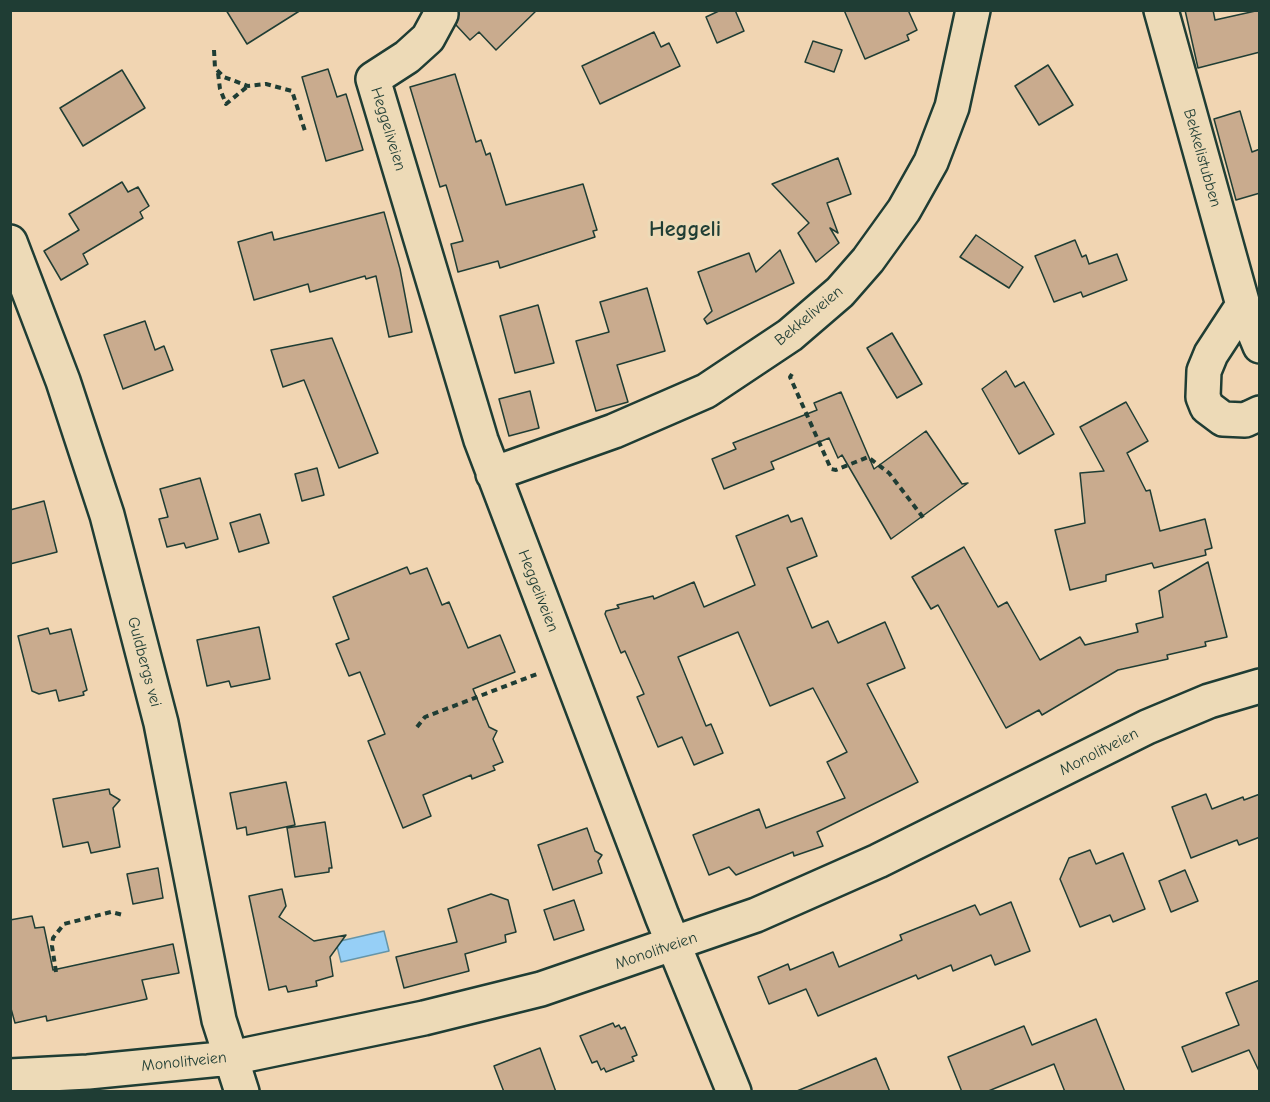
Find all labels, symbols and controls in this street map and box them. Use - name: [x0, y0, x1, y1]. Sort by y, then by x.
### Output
- street label: Heggeliveien: [366, 85, 410, 173]
- street label: Bekkelistubben: [1179, 107, 1225, 209]
- district label: Heggeli: [649, 217, 721, 243]
- street label: Bekkeliveien: [771, 282, 847, 350]
- street label: Heggeliveien: [514, 547, 562, 635]
- street label: Guldbergs vei: [123, 615, 165, 709]
- street label: Monolitveien: [1056, 724, 1142, 780]
- street label: Monolitveien: [612, 928, 700, 974]
- street label: Monolitveien: [140, 1048, 228, 1076]

